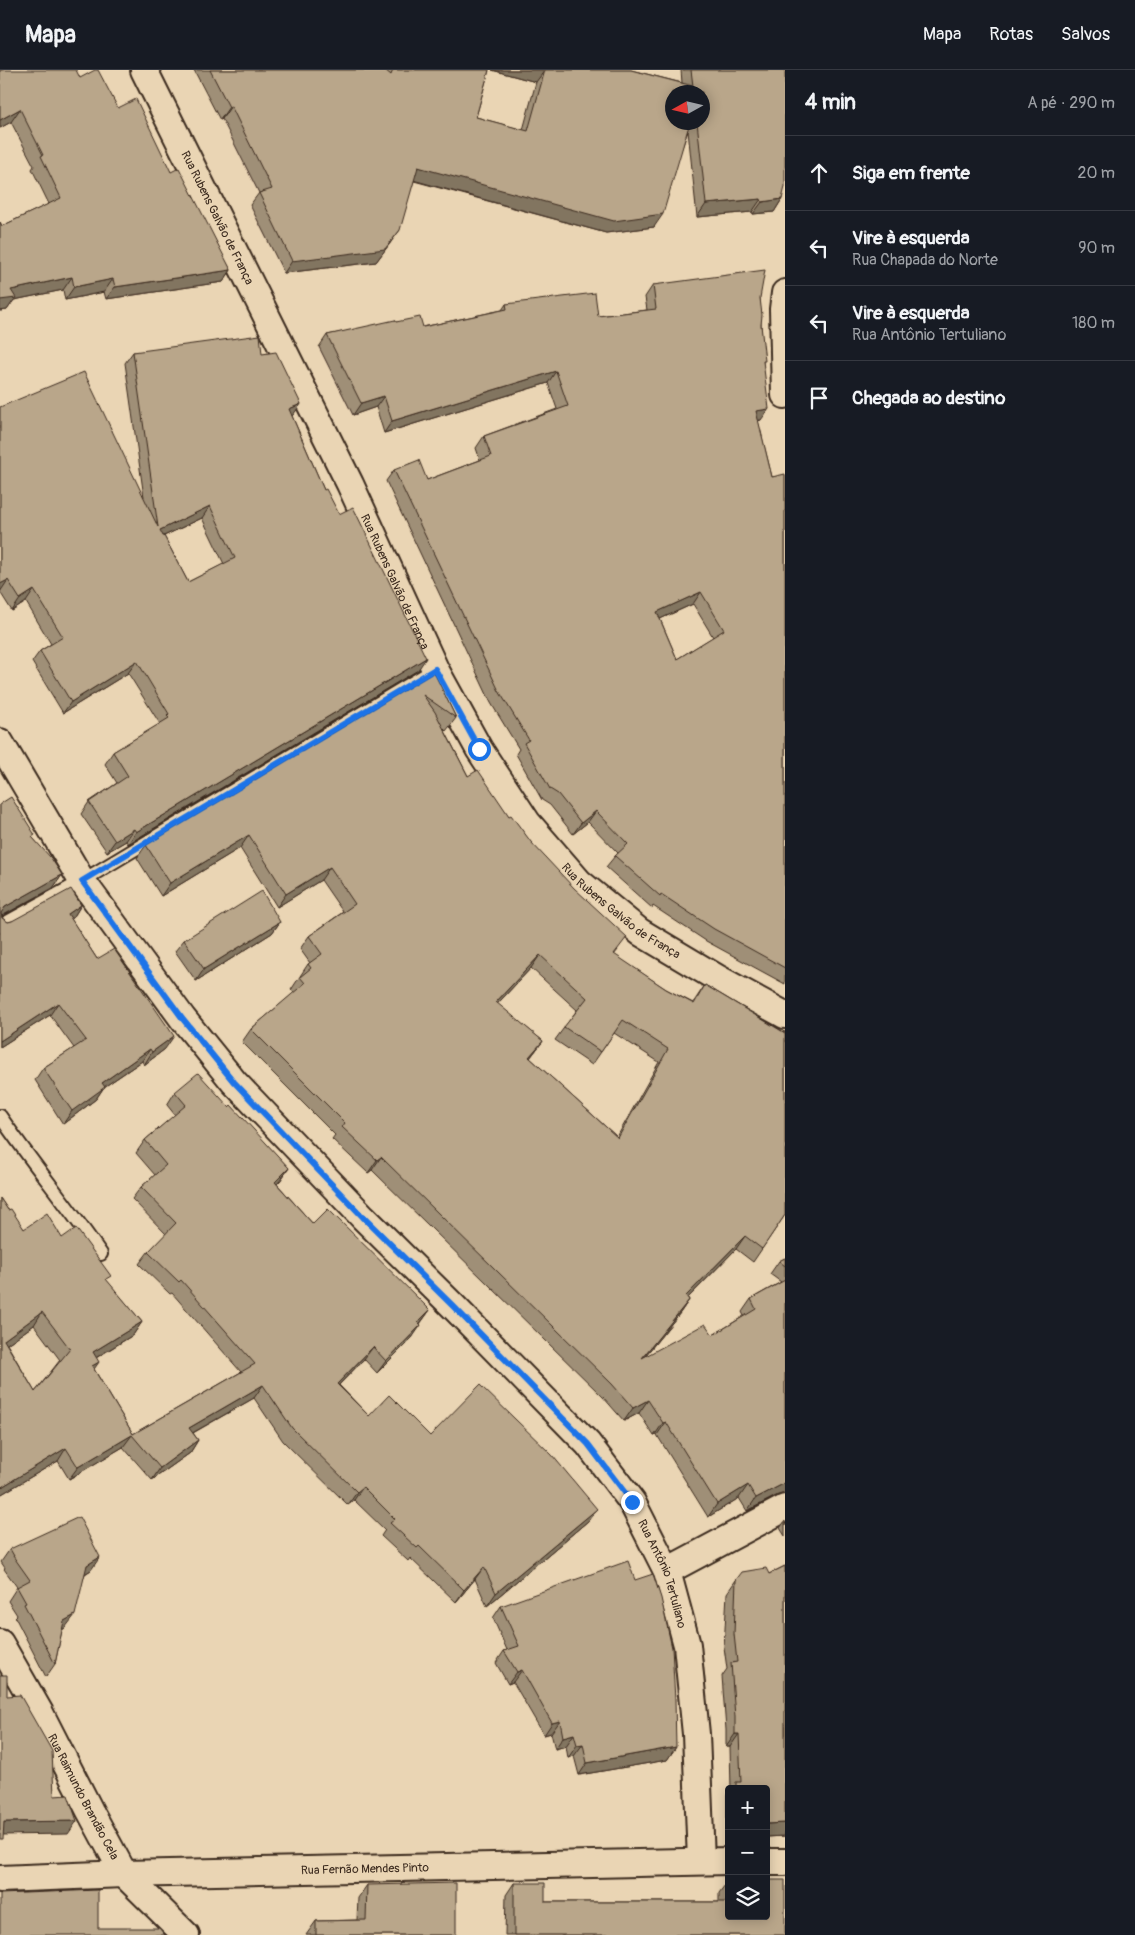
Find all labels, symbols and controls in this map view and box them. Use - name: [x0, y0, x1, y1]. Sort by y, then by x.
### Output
- text: Mapa: [25, 20, 76, 49]
- text: Mapa: [923, 23, 961, 46]
- text: Rotas: [989, 23, 1033, 46]
- text: Salvos: [1061, 23, 1110, 46]
- north arrow: [665, 85, 710, 130]
- text: 4 min: [805, 89, 856, 116]
- text: A pé · 290 m: [1027, 93, 1115, 113]
- street label: Rua Rubens Galvão de França: [178, 149, 257, 288]
- icon: ahead: [805, 159, 833, 187]
- text: Siga em frente: [852, 161, 970, 185]
- text: 20 m: [1077, 163, 1115, 183]
- text: Vire à esquerda: [852, 226, 970, 250]
- icon: left: [805, 234, 833, 262]
- text: 90 m: [1078, 238, 1115, 258]
- text: Rua Chapada do Norte: [852, 250, 998, 270]
- text: Vire à esquerda: [852, 301, 970, 325]
- icon: left: [805, 309, 833, 337]
- text: 180 m: [1072, 313, 1115, 333]
- text: Rua Antônio Tertuliano: [852, 325, 1006, 345]
- icon: arrive: [805, 384, 833, 412]
- text: Chegada ao destino: [852, 386, 1005, 410]
- street label: Rua Rubens Galvão de França: [357, 512, 432, 652]
- route start: [468, 738, 491, 761]
- street label: Rua Rubens Galvão de França: [558, 860, 683, 963]
- route end: [621, 1491, 644, 1514]
- street label: Rua Antônio Tertuliano: [634, 1517, 689, 1631]
- street label: Rua Raimundo Brandão Cela: [44, 1732, 122, 1863]
- map controls: [725, 1785, 770, 1920]
- button: +: [725, 1785, 770, 1830]
- button: −: [725, 1830, 770, 1875]
- street label: Rua Fernão Mendes Pinto: [301, 1860, 430, 1878]
- button: layers: [725, 1875, 770, 1920]

